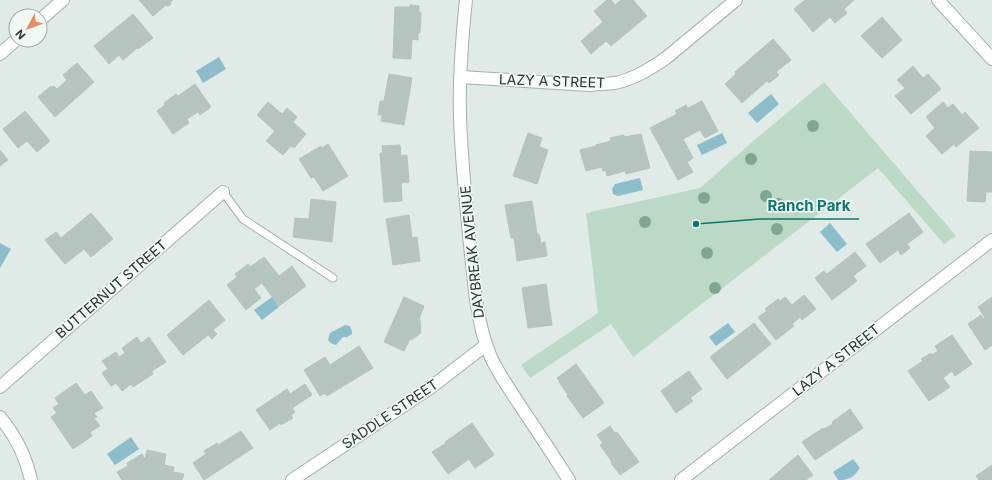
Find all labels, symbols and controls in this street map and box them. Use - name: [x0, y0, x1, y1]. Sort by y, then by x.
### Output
- north arrow: [8, 8, 48, 48]
- text: N: [12, 27, 28, 42]
- street label: LAZY A STREET: [499, 70, 605, 91]
- street label: DAYBREAK AVENUE: [456, 185, 487, 319]
- callout: Ranch Park: [760, 192, 859, 219]
- text: Ranch Park: [768, 196, 851, 215]
- street label: BUTTERNUT STREET: [52, 236, 170, 342]
- street label: LAZY A STREET: [789, 320, 883, 399]
- street label: SADDLE STREET: [339, 375, 441, 452]

